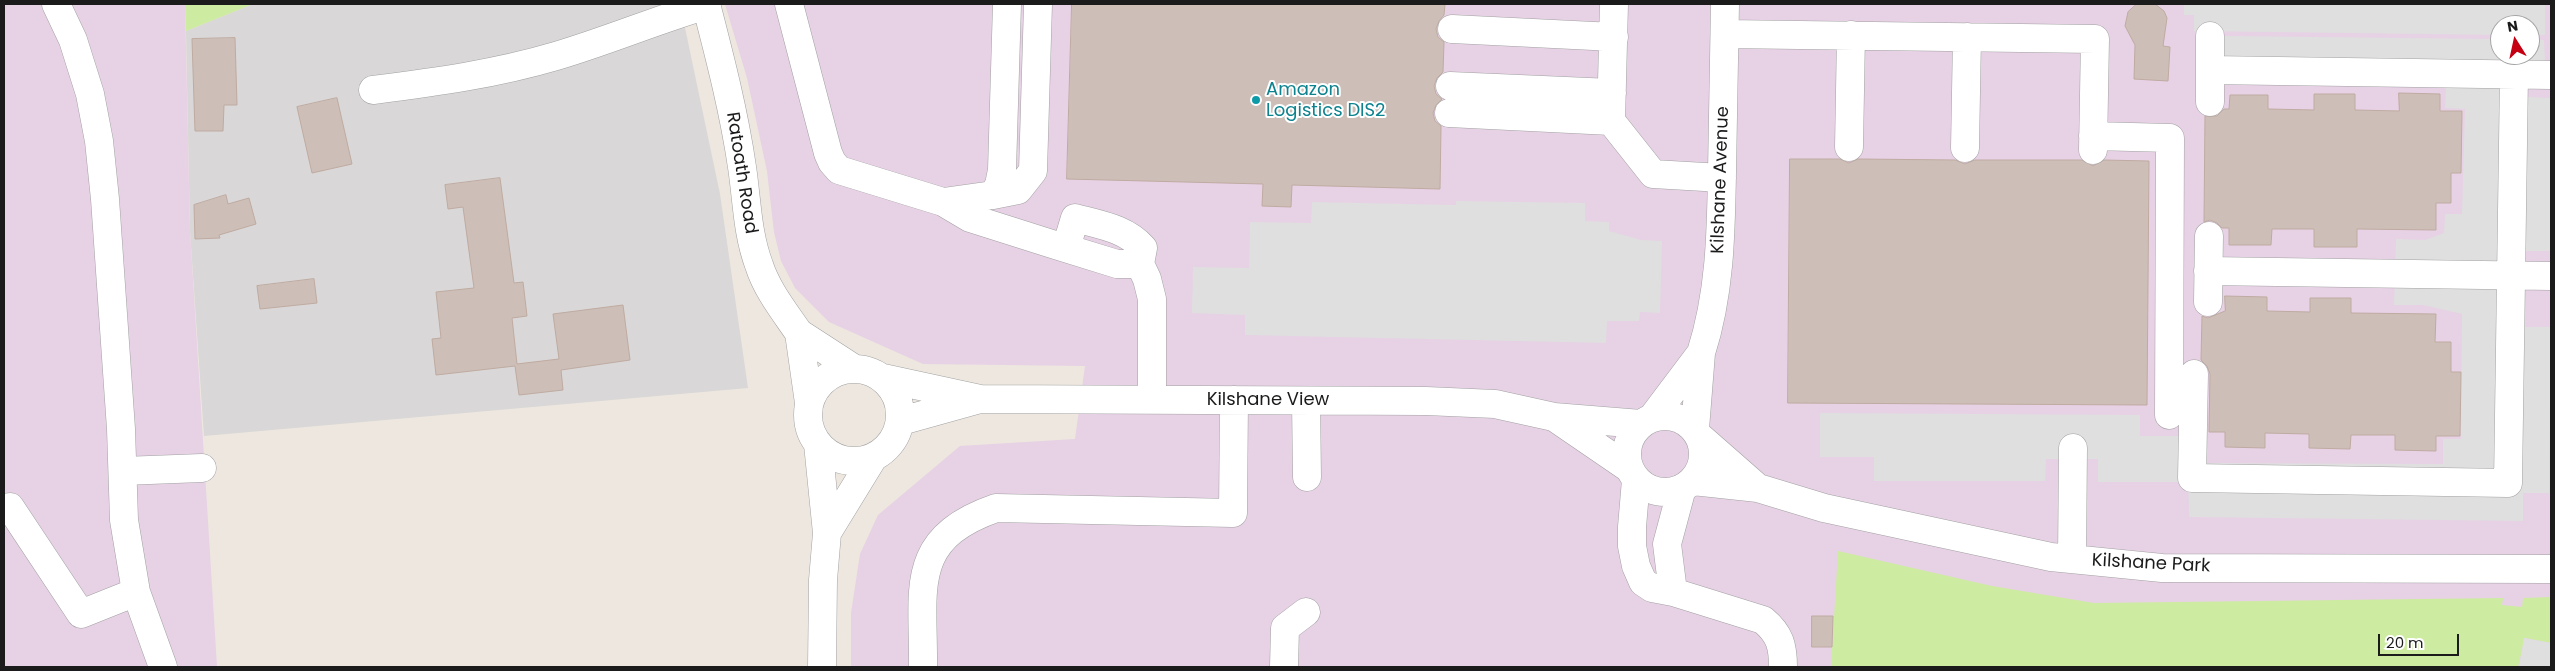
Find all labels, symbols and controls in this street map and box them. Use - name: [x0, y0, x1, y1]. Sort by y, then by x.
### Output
- north arrow: [2490, 15, 2540, 65]
- text: N: [2506, 15, 2519, 37]
- place label: Amazon Logistics DIS2: [1266, 79, 1385, 122]
- marker: Amazon Logistics DIS2: [1250, 94, 1262, 106]
- street label: Kilshane Avenue: [1708, 106, 1734, 254]
- street label: Ratoath Road: [721, 111, 761, 235]
- street label: Kilshane View: [1207, 389, 1329, 411]
- street label: Kilshane Park: [2091, 550, 2211, 578]
- scale bar: [2380, 624, 2461, 656]
- text: 20 m: [2386, 632, 2424, 653]

